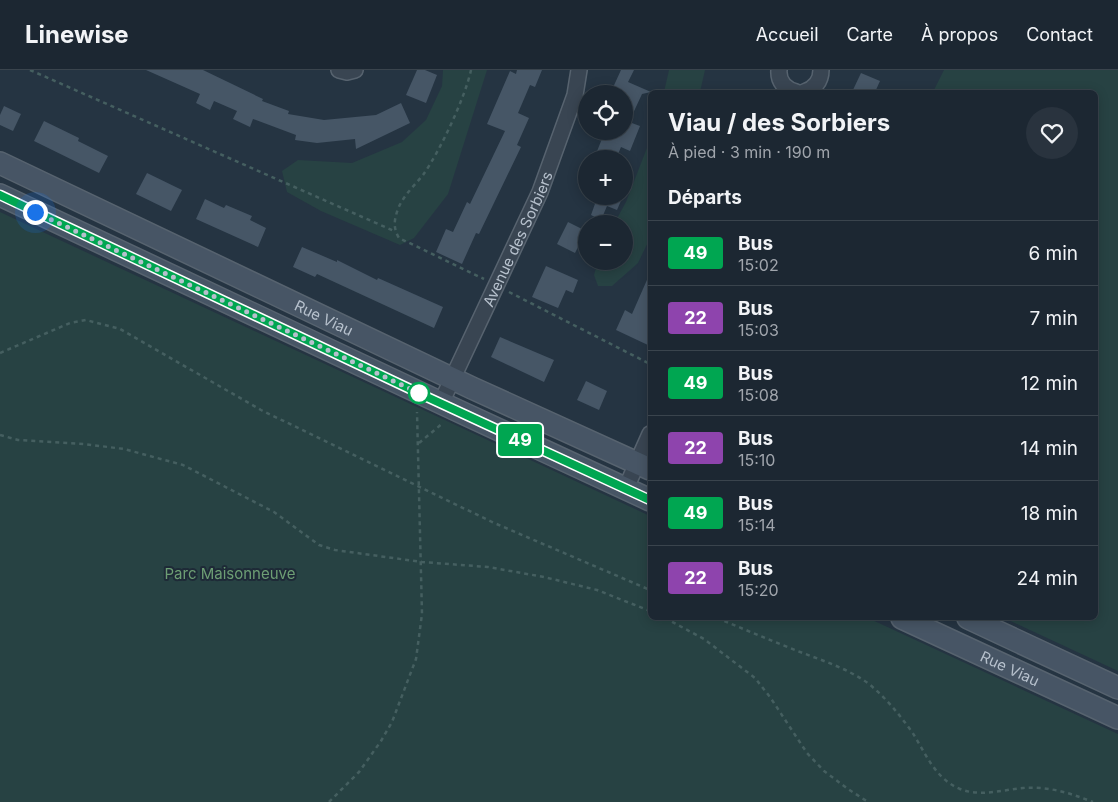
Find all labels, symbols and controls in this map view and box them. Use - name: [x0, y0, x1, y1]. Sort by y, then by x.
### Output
- text: Linewise: [25, 20, 129, 49]
- text: Accueil: [756, 24, 819, 45]
- text: Carte: [847, 24, 893, 45]
- text: À propos: [921, 24, 998, 45]
- text: Contact: [1026, 24, 1093, 45]
- map controls: [578, 85, 633, 270]
- button: locate: [578, 85, 633, 140]
- button: heart: [1026, 107, 1078, 159]
- text: Viau / des Sorbiers: [668, 108, 890, 137]
- text: À pied · 3 min · 190 m: [668, 142, 830, 162]
- button: +: [578, 150, 633, 205]
- street label: Avenue des Sorbiers: [478, 169, 556, 310]
- text: Départs: [668, 186, 742, 209]
- your location: [23, 200, 48, 225]
- button: −: [578, 215, 633, 270]
- text: Bus: [738, 232, 773, 255]
- text: 49: [684, 242, 707, 263]
- text: 6 min: [1028, 242, 1078, 265]
- text: 15:02: [738, 255, 779, 275]
- street label: Rue Viau: [292, 295, 357, 340]
- text: Bus: [738, 297, 773, 320]
- text: 22: [684, 307, 707, 328]
- text: 7 min: [1029, 307, 1078, 330]
- text: 15:03: [738, 320, 779, 340]
- text: Bus: [738, 362, 773, 385]
- text: 49: [684, 372, 707, 393]
- text: 12 min: [1021, 372, 1078, 395]
- unlabelled marker: [408, 382, 430, 404]
- text: 15:08: [738, 385, 779, 405]
- line badge: 49: [498, 424, 542, 456]
- text: Bus: [738, 427, 773, 450]
- text: 49: [508, 429, 532, 450]
- text: 22: [684, 437, 707, 458]
- text: 14 min: [1020, 437, 1078, 460]
- text: 15:10: [738, 450, 775, 470]
- text: Bus: [738, 492, 773, 515]
- text: 49: [684, 502, 707, 523]
- text: 18 min: [1021, 502, 1078, 525]
- text: 15:14: [738, 515, 776, 535]
- text: Bus: [738, 557, 773, 580]
- park label: Parc Maisonneuve: [165, 564, 295, 583]
- text: 22: [684, 567, 707, 588]
- text: 24 min: [1017, 567, 1078, 590]
- text: 15:20: [738, 580, 779, 600]
- street label: Rue Viau: [977, 646, 1042, 690]

